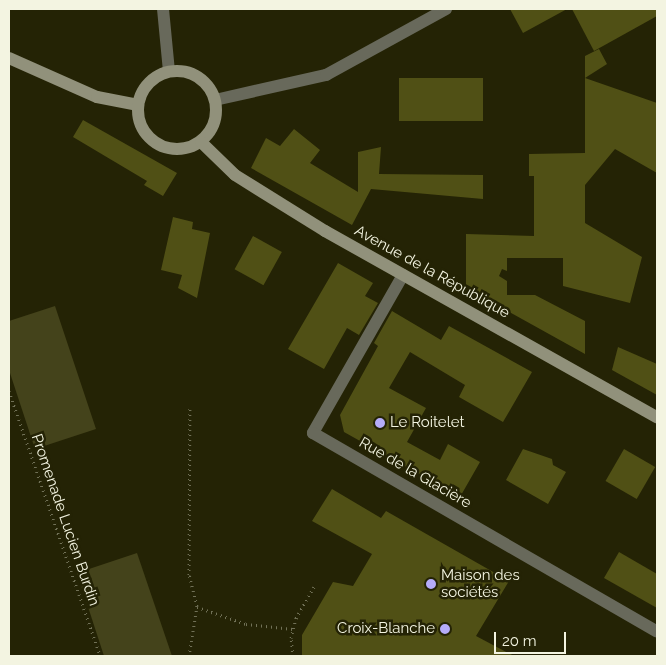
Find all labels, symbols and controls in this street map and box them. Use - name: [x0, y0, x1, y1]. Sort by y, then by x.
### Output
- street label: Avenue de la République: [351, 222, 513, 322]
- place label: Le Roitelet: [390, 414, 464, 432]
- marker: Le Roitelet: [374, 417, 386, 429]
- street label: Promenade Lucien Burdin: [27, 432, 103, 608]
- street label: Rue de la Glacière: [356, 434, 474, 512]
- place label: Maison des sociétés: [441, 566, 520, 601]
- marker: Maison des sociétés: [425, 578, 437, 590]
- place label: Croix-Blanche: [337, 620, 435, 638]
- scale bar: [496, 622, 568, 654]
- marker: Croix-Blanche: [439, 623, 451, 635]
- text: 20 m: [502, 632, 537, 650]

